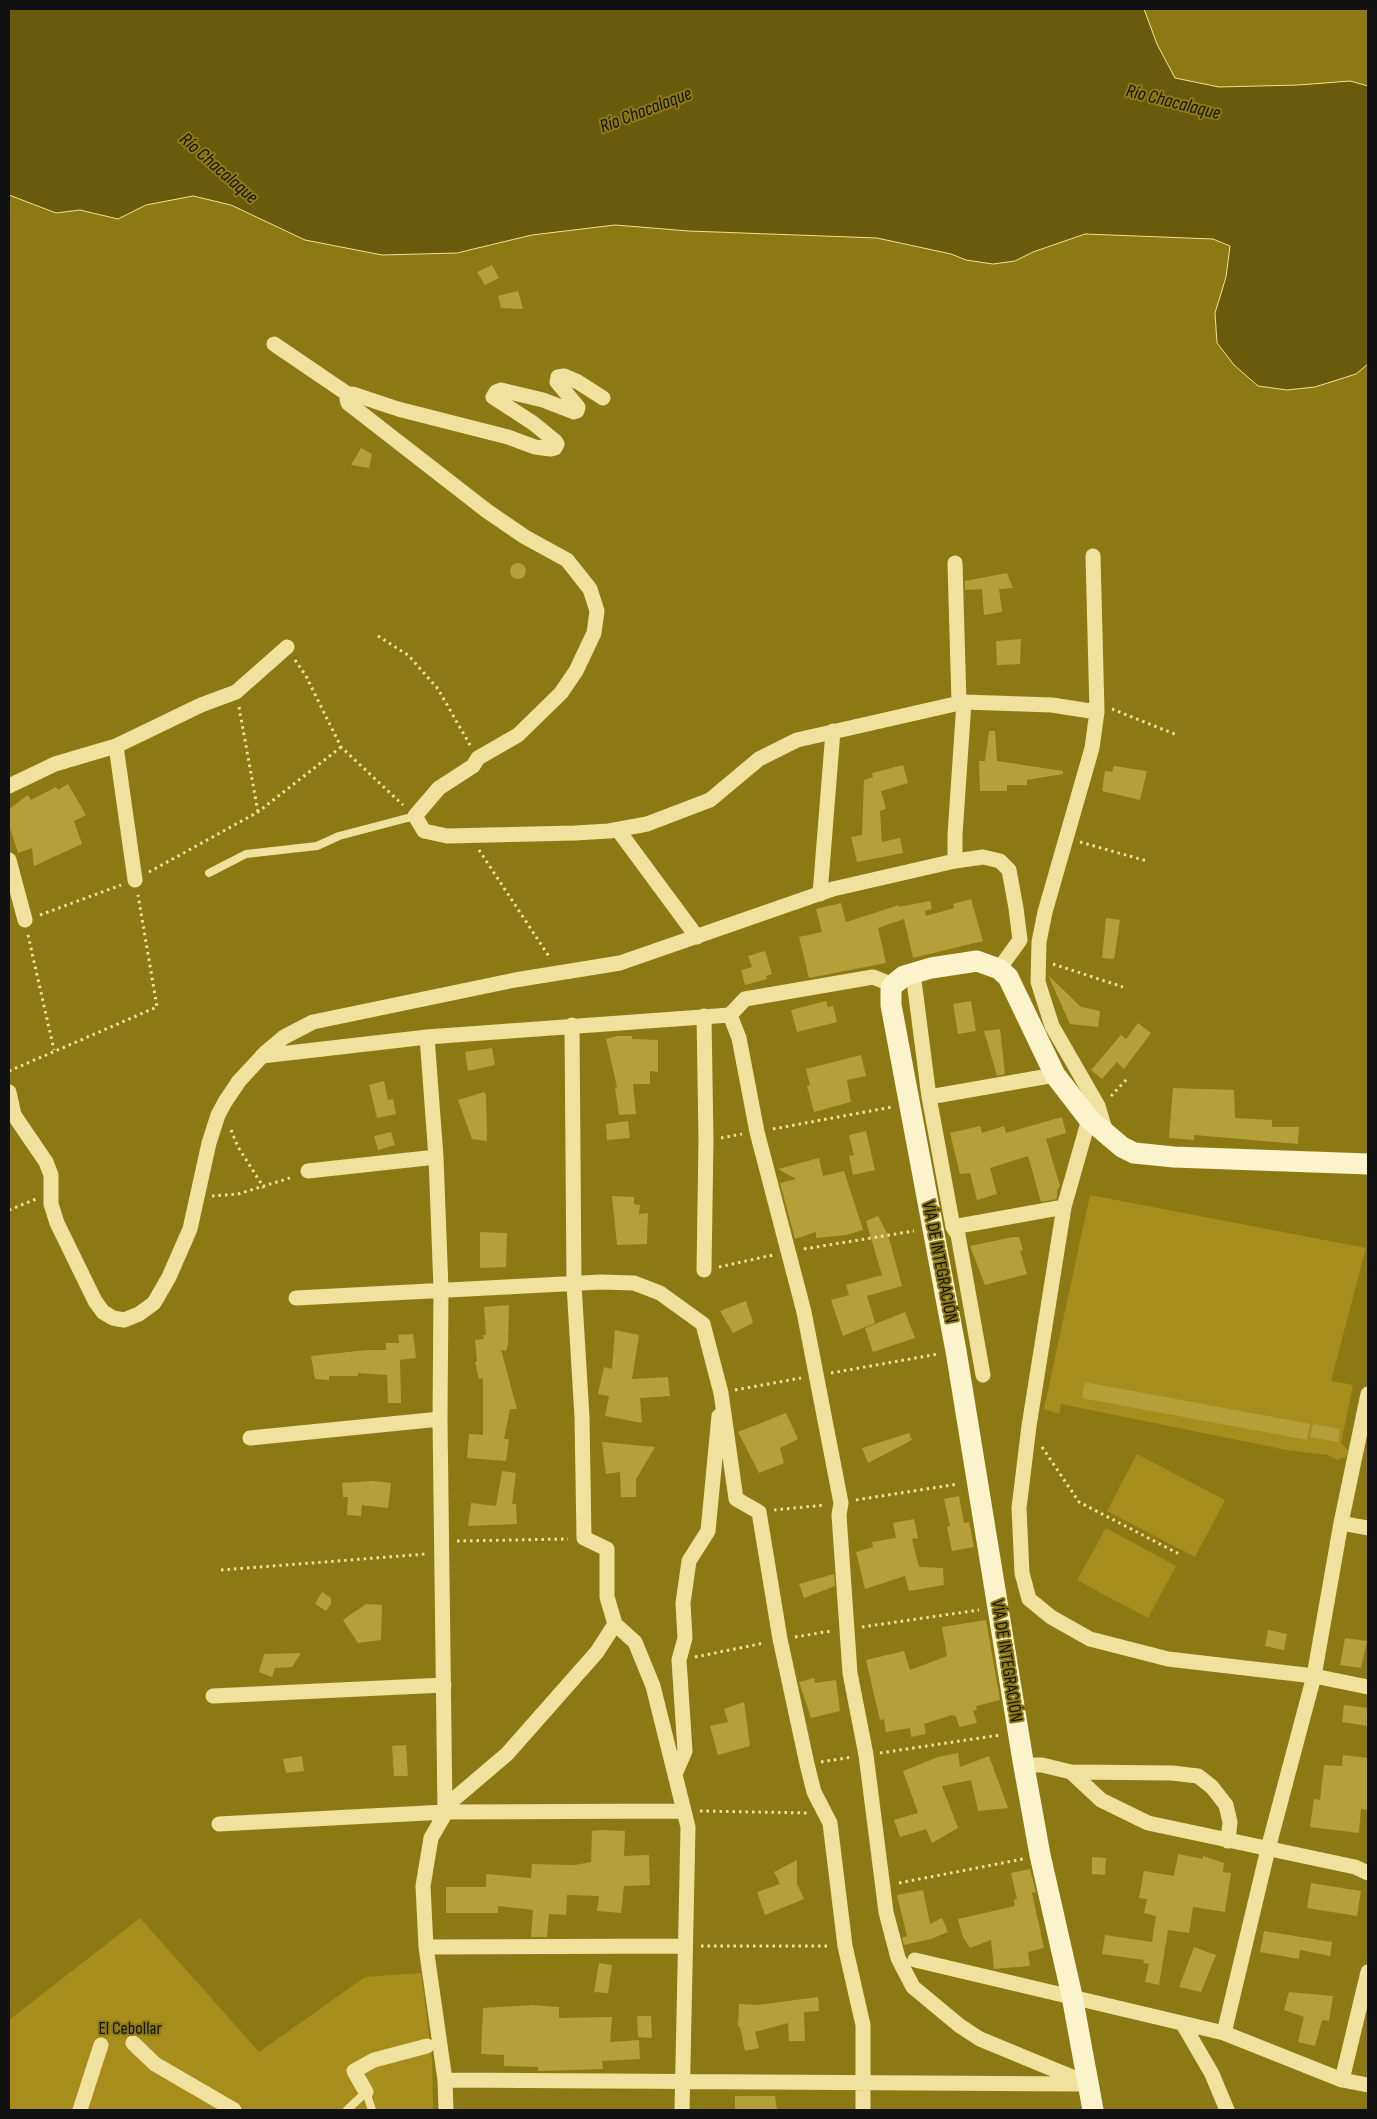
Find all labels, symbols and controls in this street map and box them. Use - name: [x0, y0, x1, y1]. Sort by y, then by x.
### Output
- water label: Río Chacalaque: [1123, 80, 1223, 126]
- water label: Río Chacalaque: [597, 83, 695, 139]
- water label: Río Chacalaque: [174, 129, 262, 209]
- street label: VÍA DE INTEGRACIÓN: [917, 1199, 961, 1325]
- street label: VÍA DE INTEGRACIÓN: [986, 1598, 1026, 1724]
- park label: El Cebollar: [98, 2018, 162, 2040]

